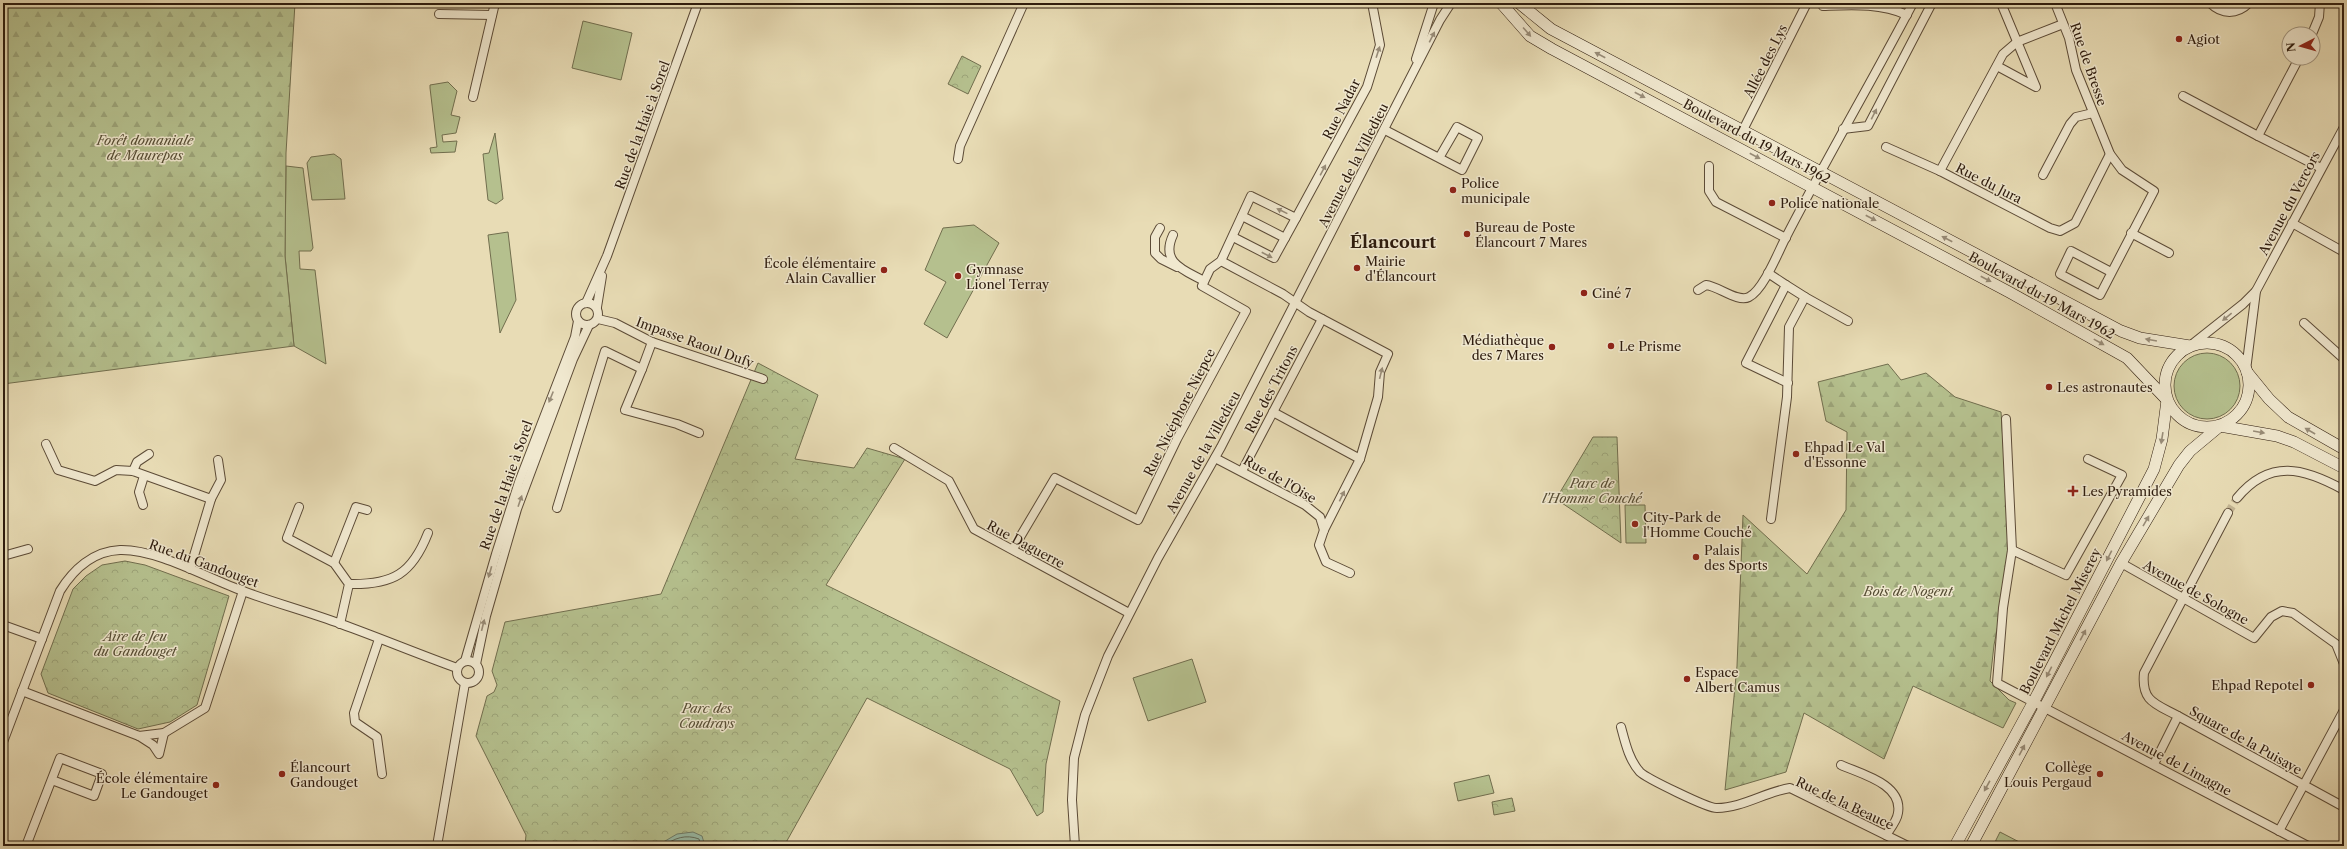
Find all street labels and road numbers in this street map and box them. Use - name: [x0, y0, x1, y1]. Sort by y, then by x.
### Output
- street label: Rue de Bresse: [2067, 20, 2111, 108]
- street label: Allée des Lys: [1739, 21, 1790, 101]
- street label: Rue de la Haie à Sorel: [611, 58, 673, 192]
- street label: Rue Nadar: [1319, 76, 1363, 142]
- street label: Boulevard du 19 Mars 1962: [1681, 95, 1833, 187]
- street label: Avenue de la Villedieu: [1314, 100, 1391, 231]
- street label: Avenue du Vercors: [2254, 148, 2323, 259]
- street label: Rue du Jura: [1953, 159, 2025, 207]
- street label: Boulevard du 19 Mars 1962: [1966, 248, 2118, 342]
- street label: Impasse Raoul Dufy: [634, 313, 757, 371]
- street label: Rue des Tritons: [1241, 342, 1301, 436]
- street label: Rue Nicéphore Niepce: [1140, 345, 1218, 479]
- street label: Avenue de la Villedieu: [1162, 388, 1243, 517]
- street label: Rue de la Haie à Sorel: [476, 418, 536, 552]
- street label: Rue de l'Oise: [1241, 452, 1319, 506]
- street label: Rue Daguerre: [984, 517, 1068, 571]
- street label: Rue du Gandouget: [147, 536, 261, 590]
- street label: Boulevard Michel Miserey: [2016, 544, 2104, 697]
- street label: Avenue de Sologne: [2140, 556, 2252, 628]
- street label: Square de la Puisaye: [2187, 702, 2305, 778]
- street label: Avenue de Limagne: [2118, 727, 2235, 799]
- street label: Rue de la Beauce: [1793, 773, 1897, 833]

